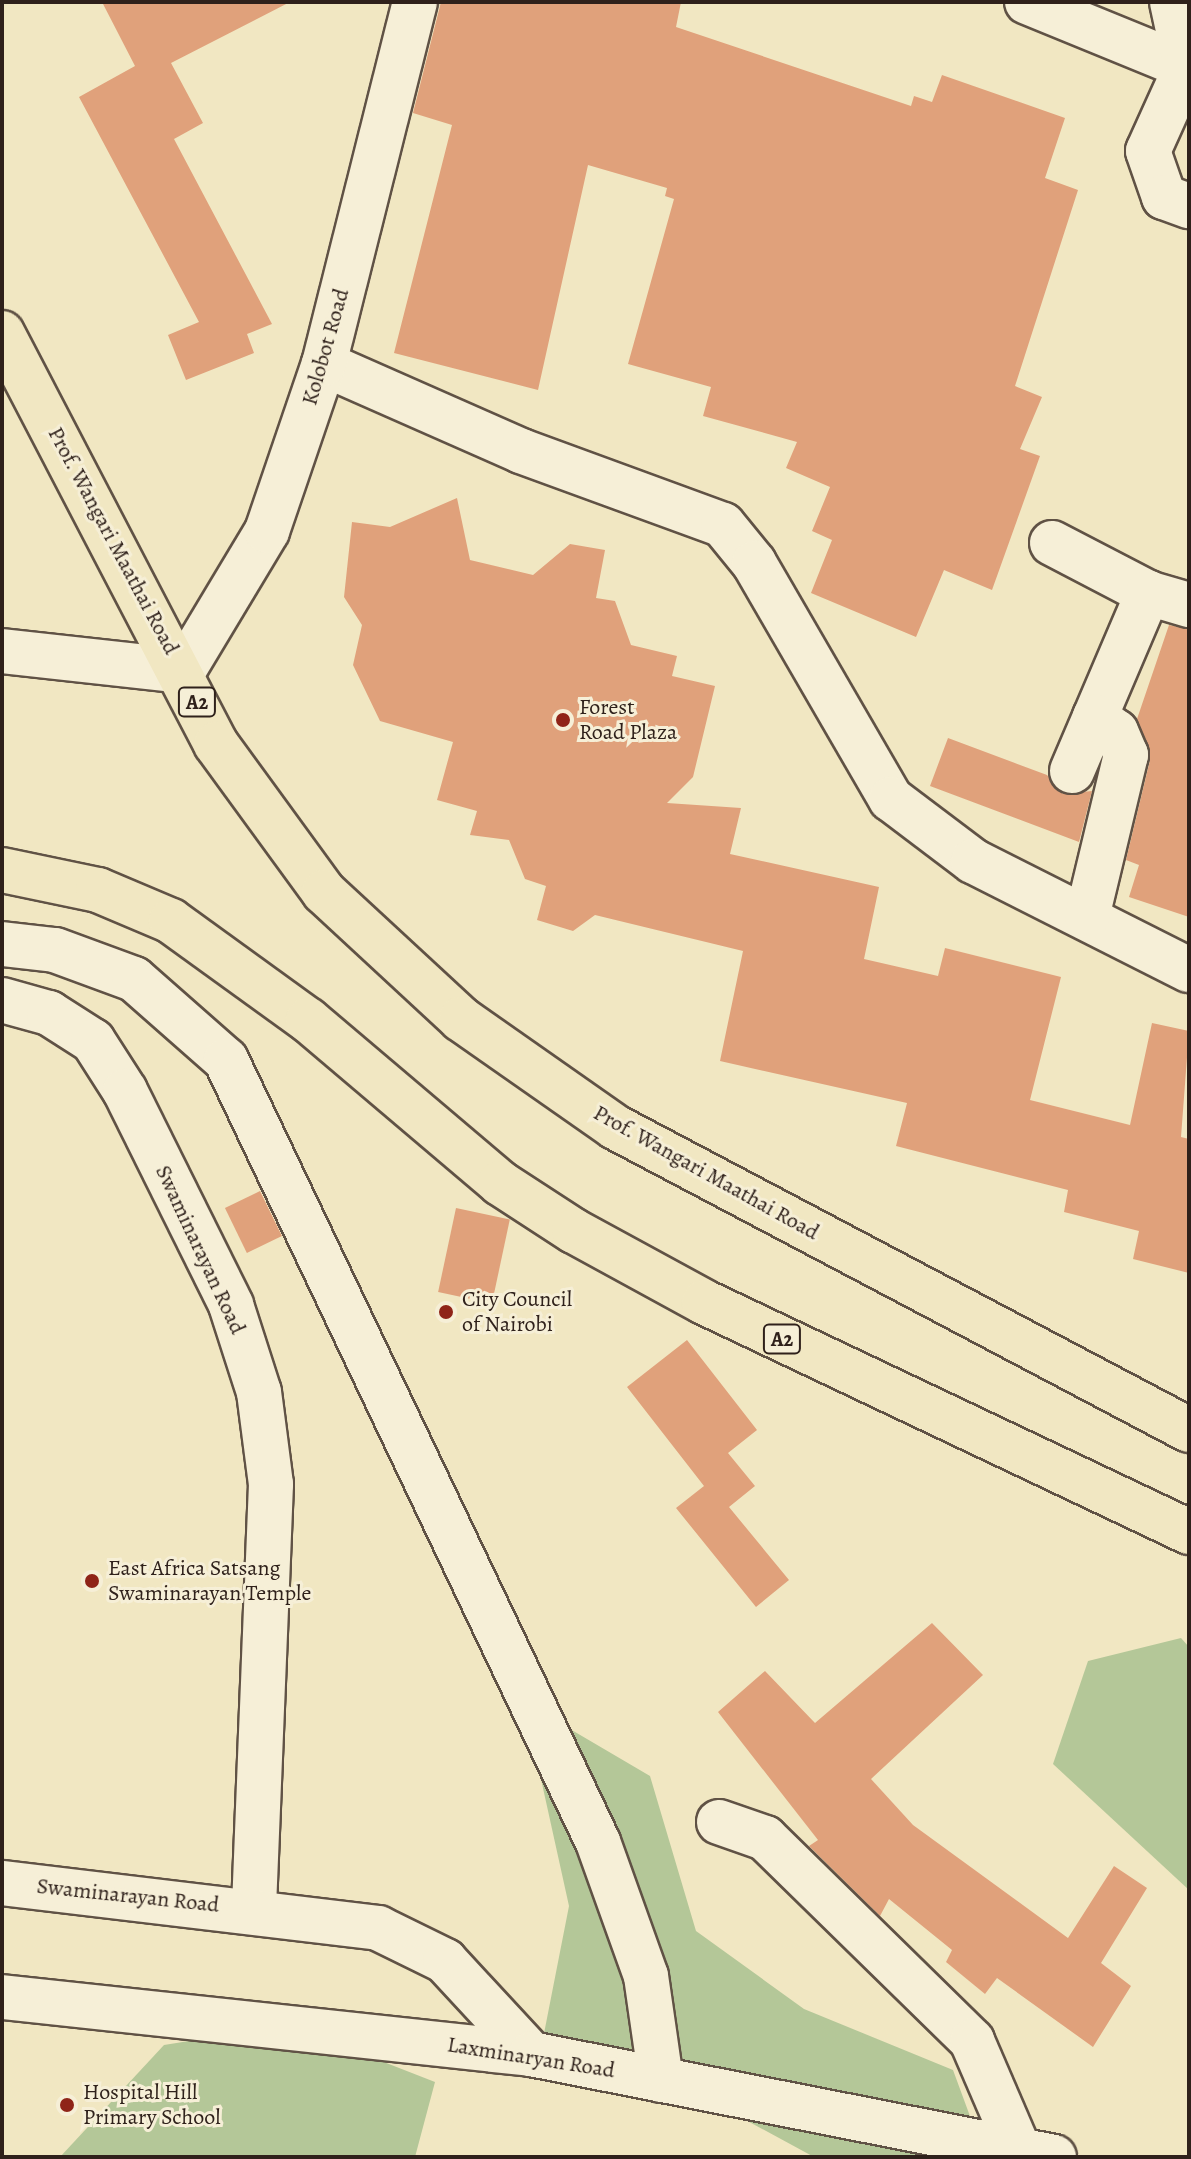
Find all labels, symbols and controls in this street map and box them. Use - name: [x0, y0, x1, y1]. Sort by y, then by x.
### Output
- street label: Kolobot Road: [297, 286, 355, 408]
- street label: Prof. Wangari Maathai Road: [42, 423, 184, 659]
- road number: A2: [177, 686, 217, 718]
- place label: Forest Road Plaza: [579, 694, 677, 746]
- marker: Forest Road Plaza: [554, 711, 572, 729]
- street label: Prof. Wangari Maathai Road: [588, 1100, 824, 1246]
- street label: Swaminarayan Road: [149, 1161, 251, 1339]
- place label: City Council of Nairobi: [462, 1286, 572, 1338]
- marker: City Council of Nairobi: [437, 1303, 455, 1321]
- road number: A2: [762, 1323, 802, 1355]
- place label: East Africa Satsang Swaminarayan Temple: [108, 1555, 311, 1606]
- marker: East Africa Satsang Swaminarayan Temple: [83, 1572, 101, 1590]
- street label: Swaminarayan Road: [35, 1873, 221, 1919]
- street label: Laxminaryan Road: [445, 2032, 617, 2084]
- place label: Hospital Hill Primary School: [83, 2079, 221, 2130]
- marker: Hospital Hill Primary School: [58, 2096, 76, 2114]

